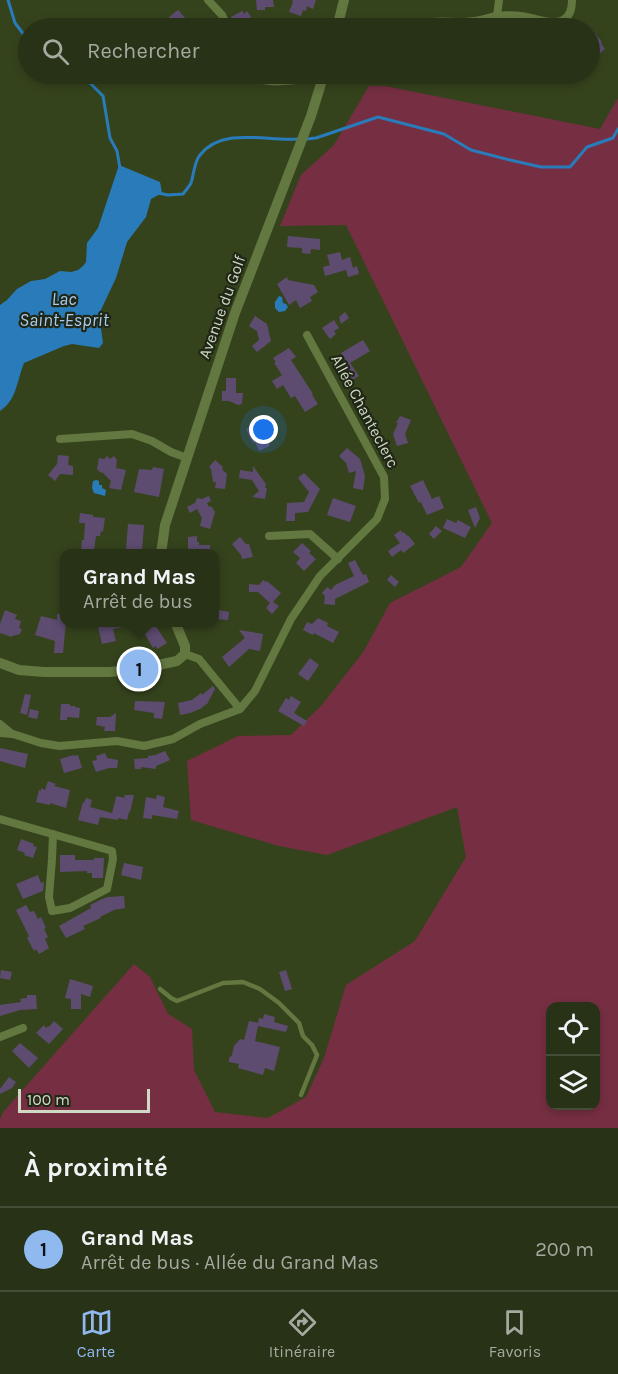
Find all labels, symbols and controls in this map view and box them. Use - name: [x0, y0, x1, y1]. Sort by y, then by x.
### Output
- search box: [18, 18, 600, 84]
- icon: search: [39, 35, 72, 68]
- text: Rechercher: [87, 38, 200, 64]
- street label: Avenue du Golf: [195, 252, 250, 361]
- water label: Lac Saint-Esprit: [19, 288, 110, 331]
- street label: Allée Chanteclerc: [327, 351, 403, 471]
- your location: [249, 415, 278, 444]
- popup: [60, 549, 219, 627]
- text: Grand Mas: [83, 564, 196, 590]
- text: Arrêt de bus: [83, 590, 193, 613]
- pin: 1: [120, 646, 158, 692]
- map controls: [546, 1002, 600, 1110]
- button: locate: [546, 1002, 600, 1056]
- button: layers: [546, 1056, 600, 1110]
- scale bar: [18, 1086, 150, 1114]
- text: 100 m: [27, 1090, 70, 1109]
- text: À proximité: [24, 1152, 168, 1183]
- text: Grand Mas: [81, 1225, 194, 1251]
- text: 1: [40, 1238, 47, 1261]
- text: 200 m: [535, 1238, 594, 1261]
- text: Arrêt de bus · Allée du Grand Mas: [81, 1251, 379, 1274]
- tab: Carte: [77, 1306, 115, 1361]
- tab: Itinéraire: [269, 1306, 335, 1361]
- tab: Favoris: [489, 1306, 541, 1361]

